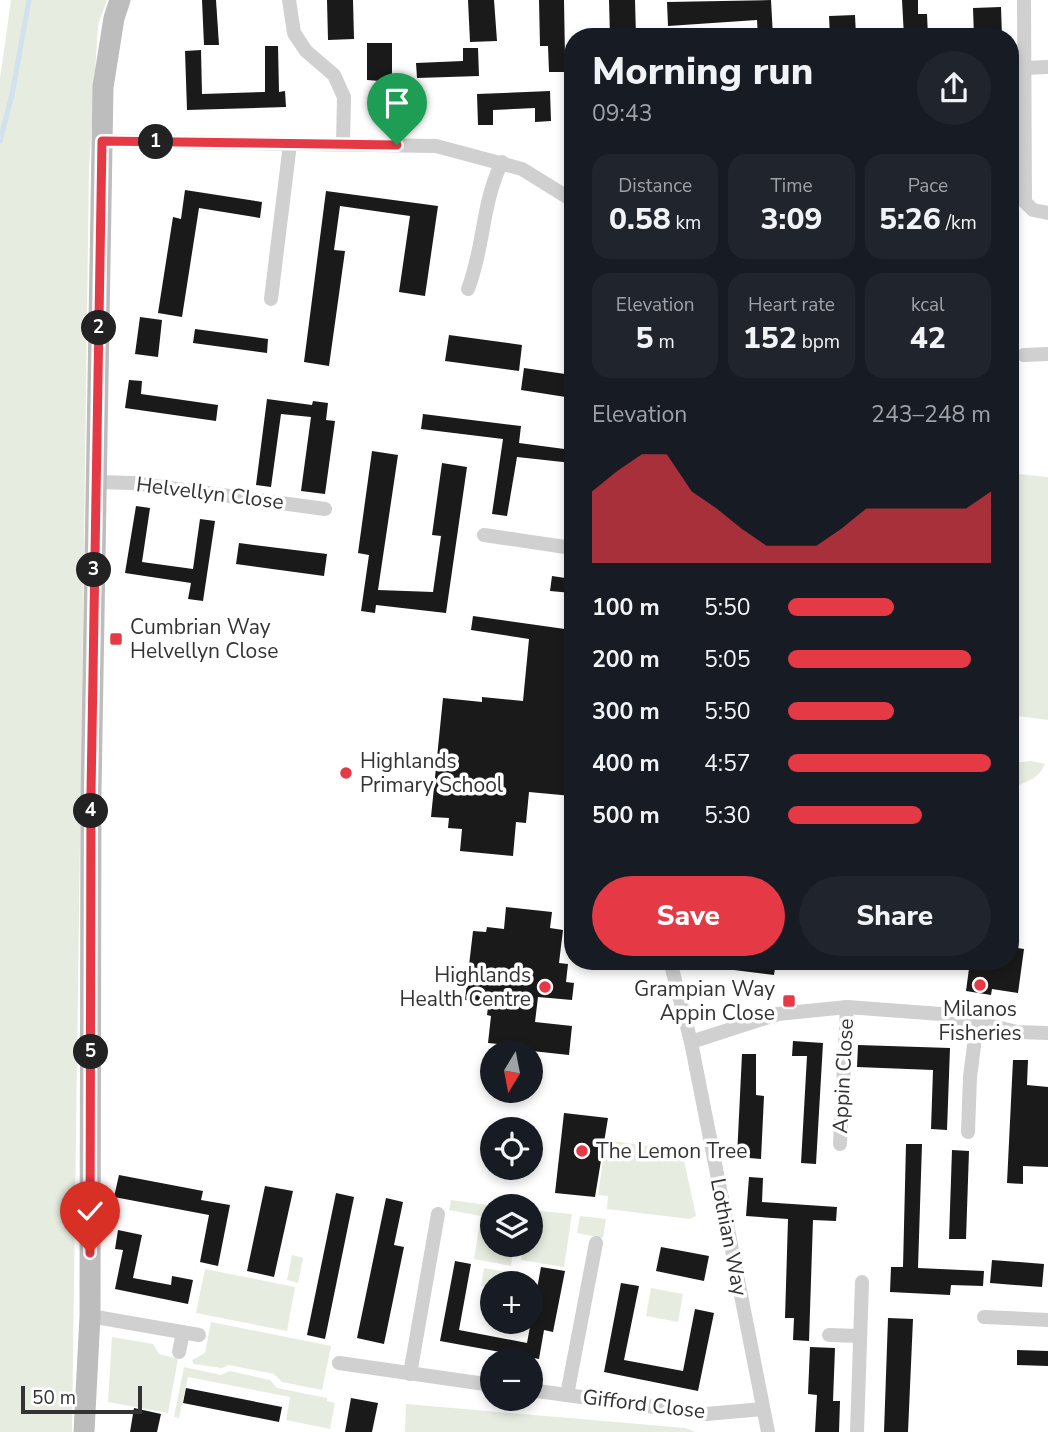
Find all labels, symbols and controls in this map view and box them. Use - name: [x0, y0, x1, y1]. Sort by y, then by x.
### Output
- text: Morning run: [592, 46, 813, 97]
- button: share: [917, 51, 991, 125]
- pin: [367, 73, 427, 145]
- icon: arrive: [378, 84, 416, 122]
- text: 09:43: [592, 98, 652, 129]
- pin: 1: [138, 124, 174, 160]
- text: 1: [150, 128, 161, 154]
- text: Distance: [618, 173, 692, 199]
- text: Time: [770, 173, 813, 199]
- text: Pace: [908, 173, 948, 199]
- text: 0.58: [609, 199, 671, 240]
- text: 3:09: [761, 199, 822, 240]
- text: 5:26: [879, 199, 941, 240]
- text: km: [671, 210, 701, 236]
- text: /km: [941, 210, 977, 236]
- text: Elevation: [616, 292, 695, 318]
- text: Heart rate: [748, 292, 835, 318]
- text: kcal: [911, 292, 945, 318]
- pin: 2: [82, 310, 116, 346]
- text: 2: [93, 314, 104, 340]
- text: 5: [636, 318, 654, 359]
- text: 152: [743, 318, 797, 359]
- text: 42: [910, 318, 946, 359]
- text: m: [654, 329, 675, 355]
- text: bpm: [797, 329, 840, 355]
- text: Elevation: [592, 399, 687, 430]
- text: 243–248 m: [871, 399, 991, 430]
- street label: Helvellyn Close: [135, 470, 285, 516]
- pin: 3: [76, 552, 112, 588]
- text: 3: [88, 556, 99, 582]
- text: 100 m: [592, 592, 660, 623]
- text: 5:50: [704, 592, 751, 623]
- place label: Cumbrian Way Helvellyn Close: [130, 613, 278, 665]
- marker: Cumbrian Way Helvellyn Close: [108, 631, 124, 647]
- text: 200 m: [592, 644, 660, 675]
- text: 5:05: [704, 644, 751, 675]
- text: 300 m: [592, 696, 660, 727]
- text: 5:50: [704, 696, 751, 727]
- place label: Highlands Primary School: [360, 747, 504, 799]
- text: 400 m: [592, 748, 660, 779]
- text: 4:57: [704, 748, 751, 779]
- marker: Highlands Primary School: [338, 765, 354, 781]
- pin: 4: [74, 794, 108, 828]
- text: 4: [85, 797, 96, 823]
- text: 500 m: [592, 800, 660, 831]
- text: 5:30: [704, 800, 751, 831]
- button: Save: [592, 876, 785, 956]
- button: Share: [799, 876, 991, 956]
- place label: Highlands Health Centre: [400, 961, 531, 1013]
- place label: Grampian Way Appin Close: [634, 975, 775, 1027]
- marker: Milanos Fisheries: [972, 977, 988, 993]
- marker: Highlands Health Centre: [537, 979, 553, 995]
- marker: Grampian Way Appin Close: [781, 993, 797, 1009]
- place label: Milanos Fisheries: [938, 995, 1022, 1047]
- street label: Appin Close: [826, 1018, 860, 1134]
- pin: 5: [74, 1034, 108, 1070]
- text: 5: [85, 1038, 96, 1064]
- north arrow: [480, 1040, 542, 1102]
- map controls: [480, 1040, 543, 1411]
- button: locate: [480, 1117, 543, 1180]
- place label: The Lemon Tree: [596, 1137, 747, 1165]
- marker: The Lemon Tree: [574, 1143, 590, 1159]
- street label: Lothian Way: [704, 1176, 754, 1298]
- pin: [60, 1181, 120, 1253]
- icon: check: [71, 1192, 109, 1230]
- button: layers: [480, 1194, 543, 1257]
- button: +: [480, 1271, 543, 1334]
- button: −: [480, 1348, 543, 1411]
- scale bar: [21, 1383, 142, 1415]
- street label: Gifford Close: [581, 1383, 707, 1425]
- text: 50 m: [32, 1385, 76, 1411]

